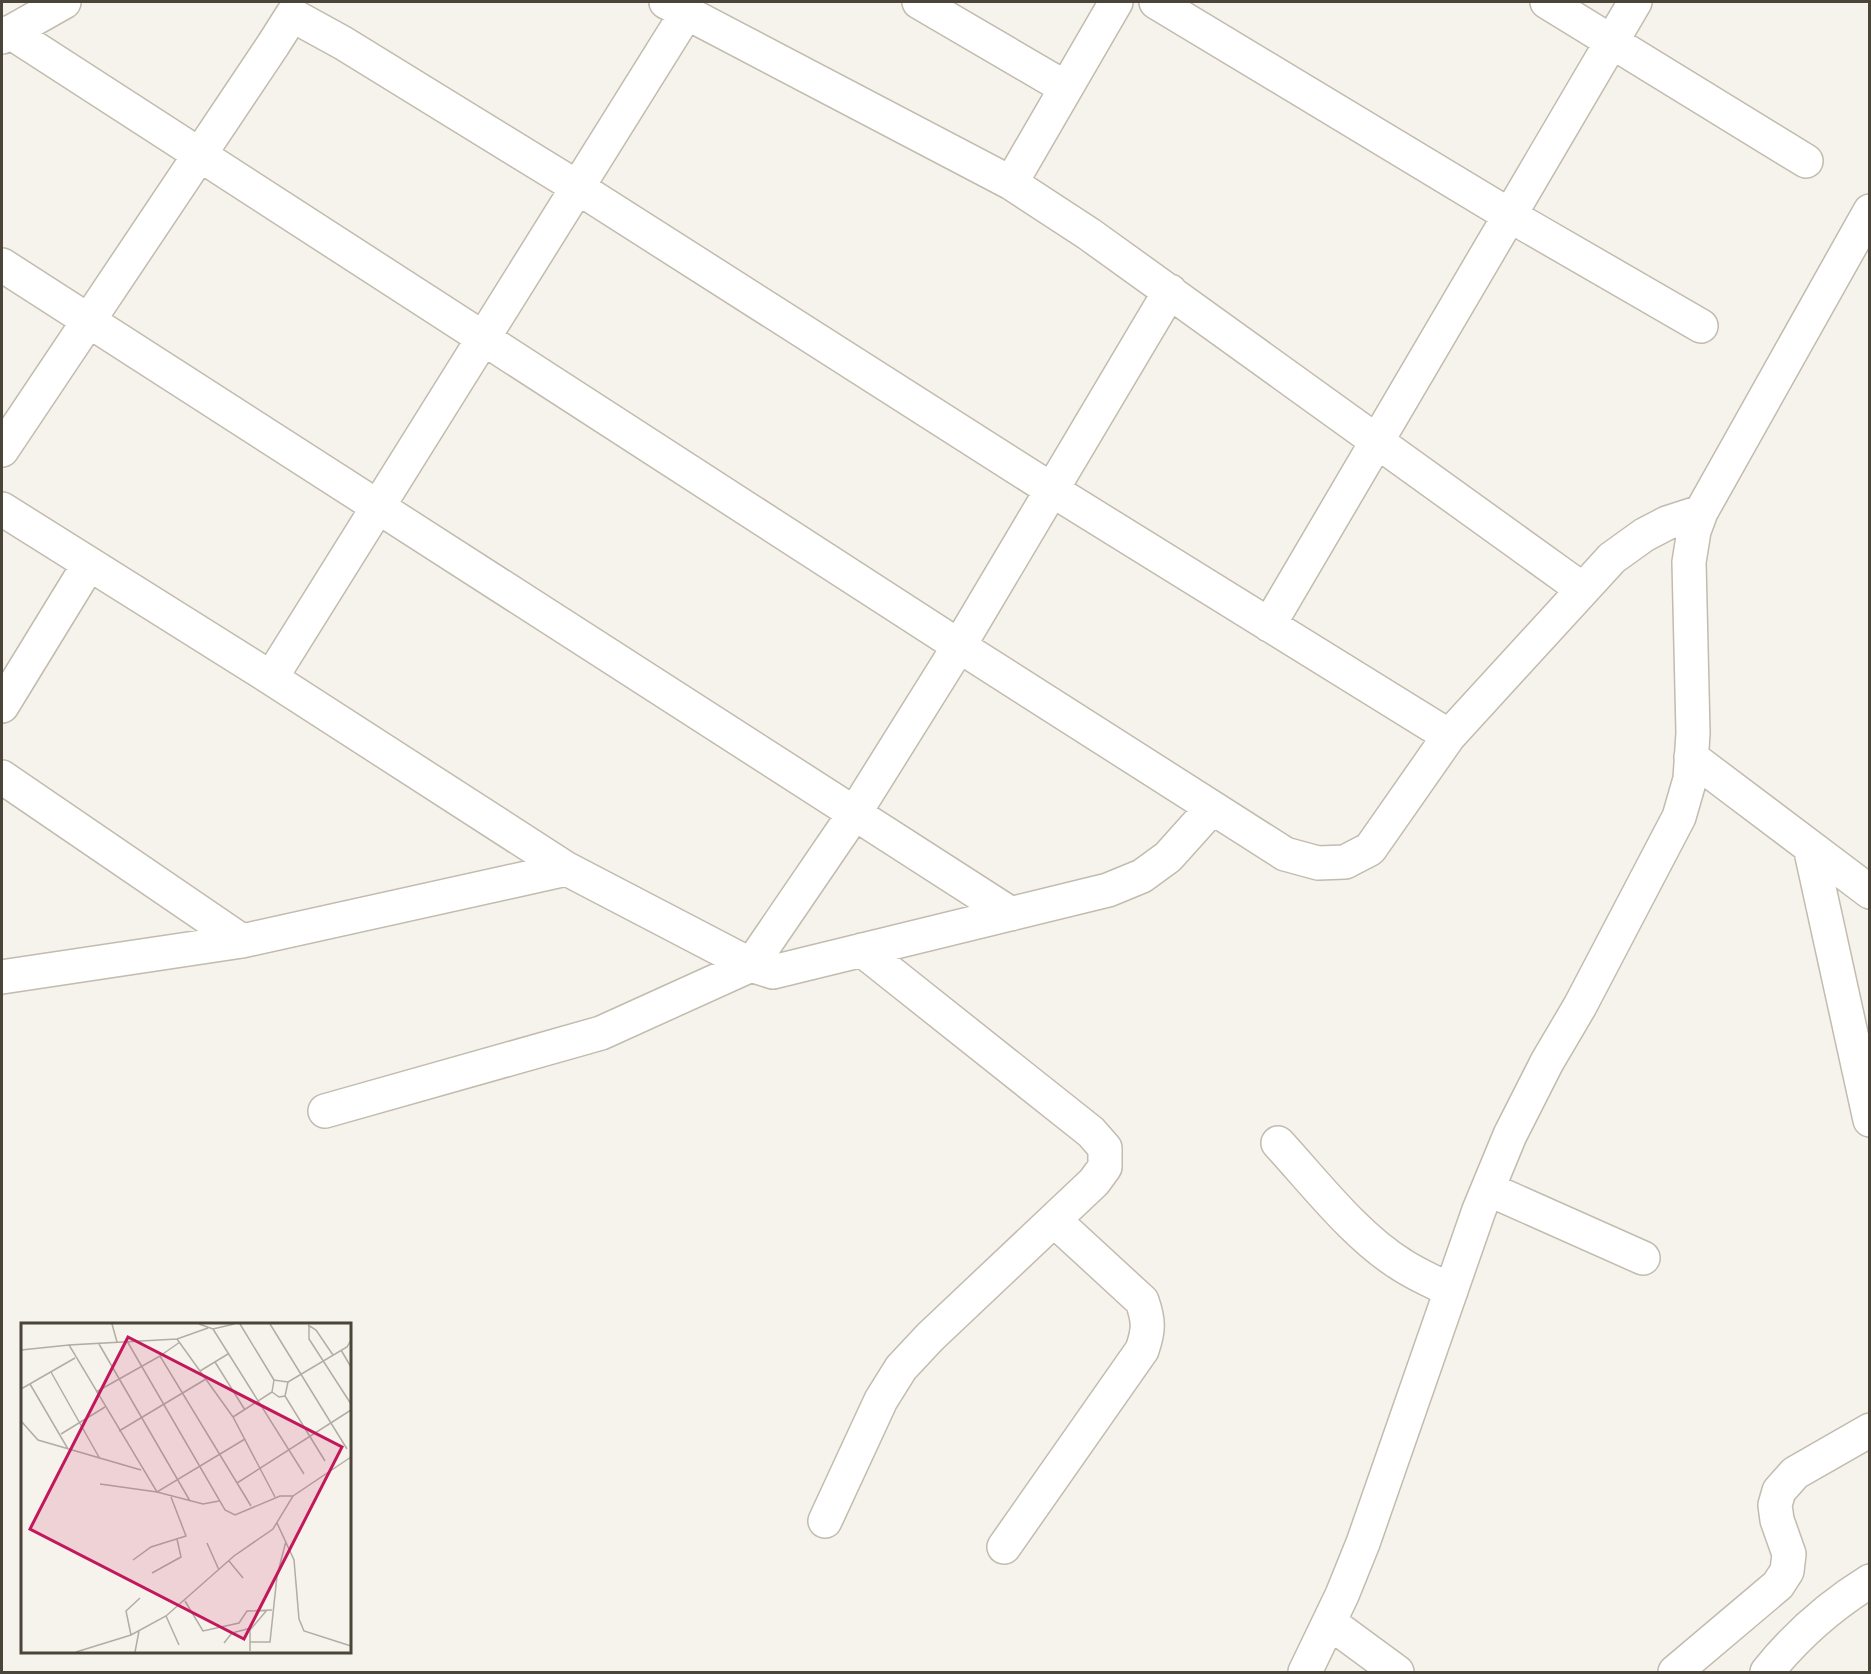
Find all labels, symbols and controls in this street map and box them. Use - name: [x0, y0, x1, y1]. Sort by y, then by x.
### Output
- inset map: [21, 1323, 351, 1653]

